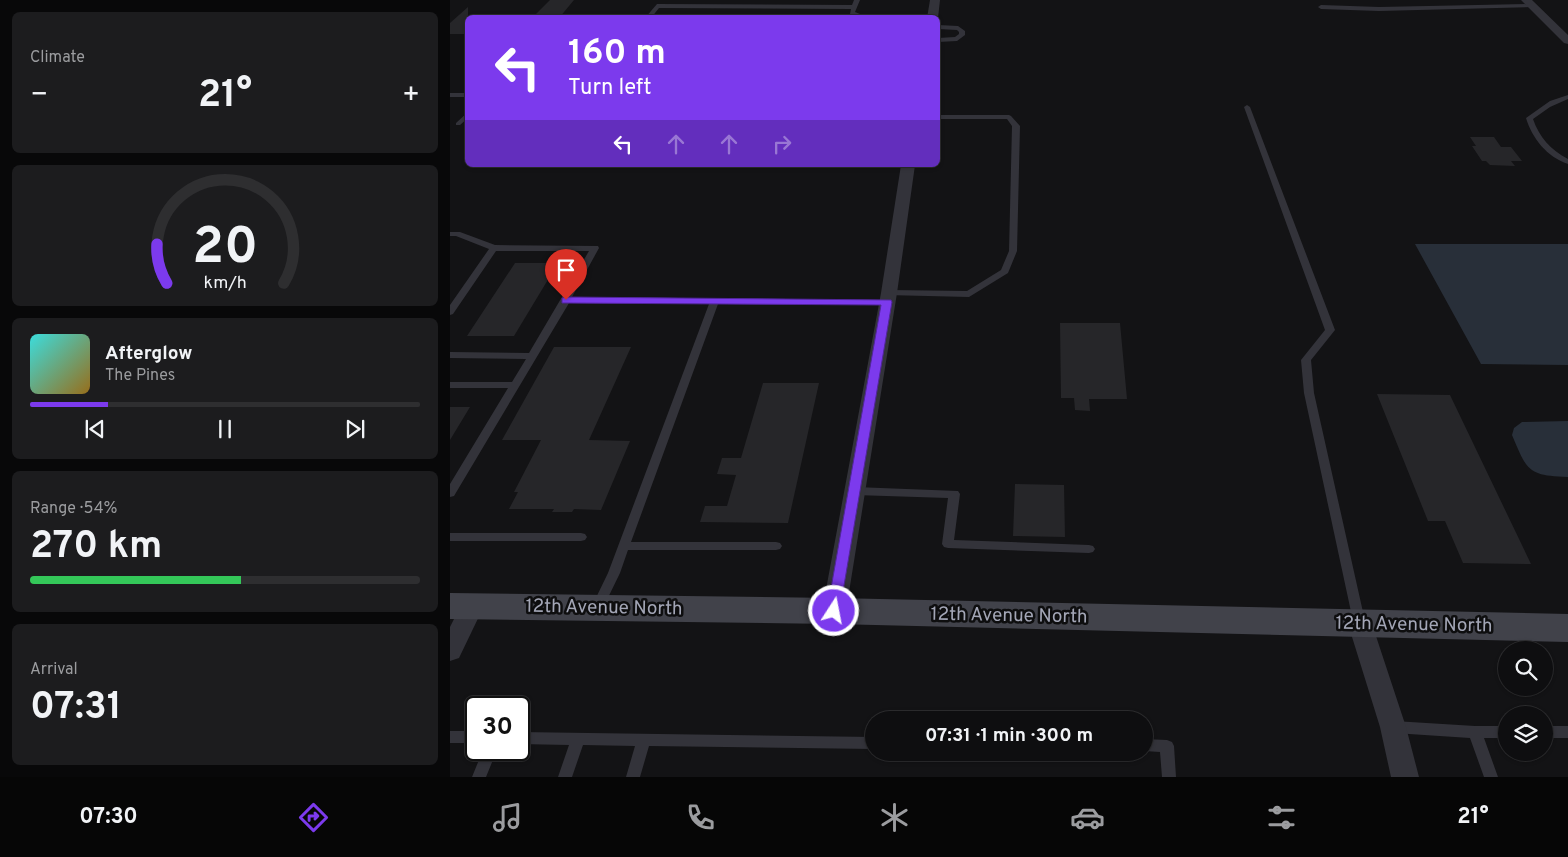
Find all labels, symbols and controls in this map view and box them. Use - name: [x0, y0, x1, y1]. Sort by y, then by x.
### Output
- text: 160 m: [568, 32, 666, 76]
- icon: left: [485, 35, 550, 100]
- text: Climate: [30, 48, 85, 68]
- text: 21°: [198, 72, 252, 121]
- text: Turn left: [568, 75, 651, 102]
- text: −: [30, 78, 48, 114]
- text: +: [402, 78, 420, 114]
- icon: left: [609, 130, 637, 158]
- icon: ahead: [662, 130, 690, 158]
- icon: ahead: [715, 130, 743, 158]
- icon: right: [768, 130, 796, 158]
- text: 20: [192, 216, 258, 282]
- pin: [545, 249, 587, 300]
- icon: arrive: [552, 256, 580, 284]
- text: km/h: [203, 272, 247, 295]
- text: Afterglow: [105, 342, 193, 366]
- text: The Pines: [105, 366, 175, 386]
- icon: previous: [81, 415, 109, 443]
- icon: pause: [211, 415, 239, 443]
- icon: next: [341, 415, 369, 443]
- text: Range · 54%: [30, 499, 118, 519]
- text: 270 km: [30, 523, 162, 572]
- position arrow: [807, 584, 859, 636]
- street label: 12th Avenue North: [525, 595, 683, 621]
- street label: 12th Avenue North: [930, 603, 1088, 629]
- street label: 12th Avenue North: [1335, 612, 1493, 638]
- map controls: [1498, 641, 1553, 761]
- button: search: [1498, 641, 1553, 696]
- text: Arrival: [30, 660, 78, 680]
- text: 07:31: [30, 684, 122, 733]
- speed limit sign: 30: [465, 696, 530, 761]
- button: layers: [1498, 706, 1553, 761]
- text: 07:31 · 1 min · 300 m: [925, 724, 1093, 748]
- icon: directions: [296, 800, 331, 835]
- icon: music: [490, 800, 525, 835]
- icon: phone: [683, 800, 718, 835]
- icon: climate: [877, 800, 912, 835]
- icon: car: [1070, 800, 1105, 835]
- icon: filters: [1264, 800, 1299, 835]
- text: 07:30: [79, 804, 138, 831]
- text: 21°: [1457, 804, 1489, 831]

